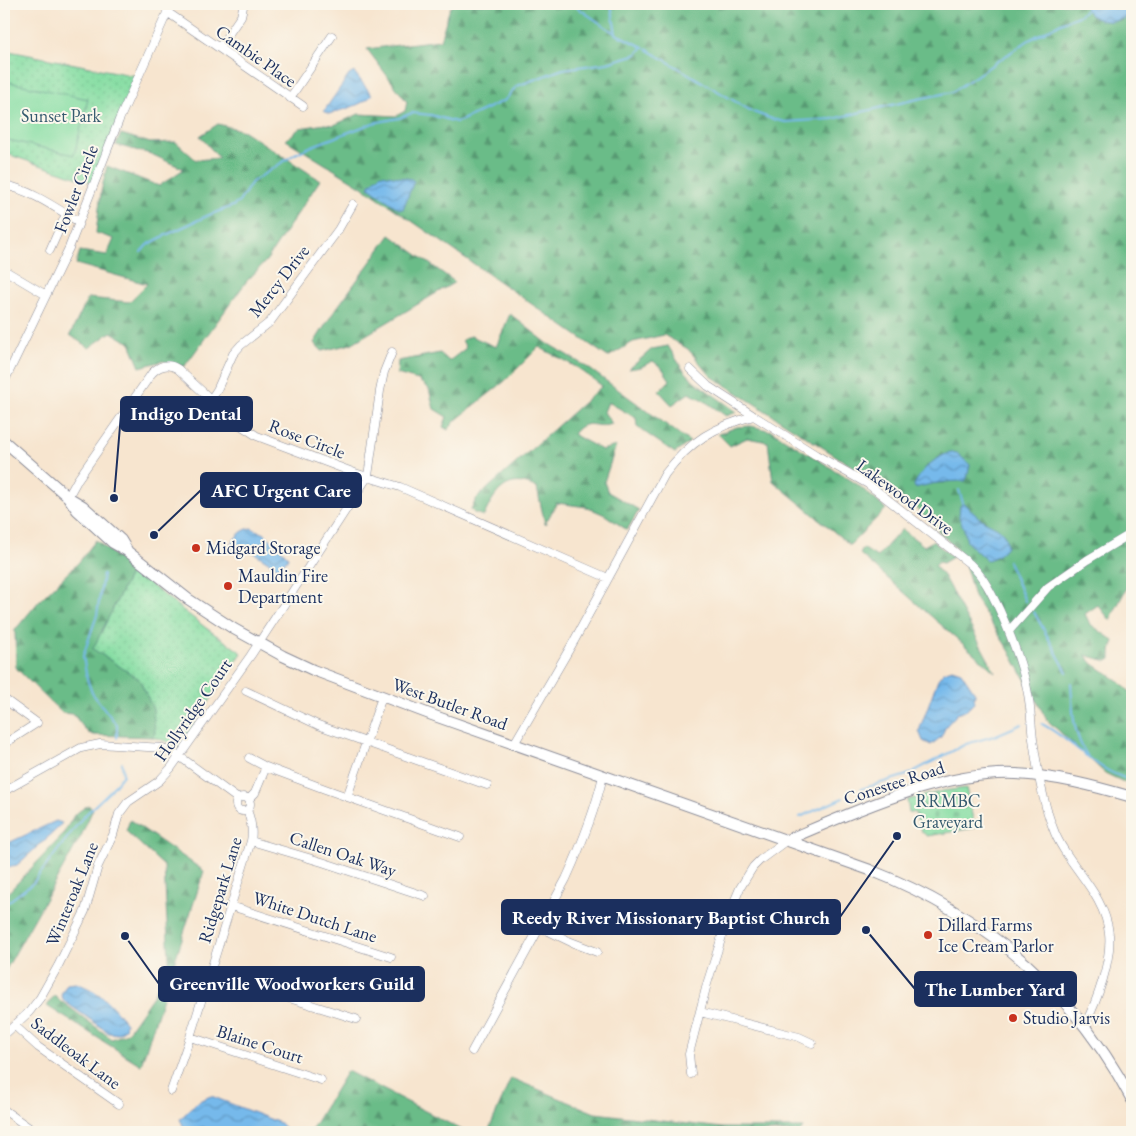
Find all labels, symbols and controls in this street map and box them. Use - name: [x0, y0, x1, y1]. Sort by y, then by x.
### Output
- street label: Cambie Place: [211, 19, 301, 92]
- park label: Sunset Park: [21, 104, 102, 127]
- street label: Fowler Circle: [48, 142, 103, 236]
- street label: Mercy Drive: [243, 240, 314, 322]
- callout: Indigo Dental: [121, 397, 252, 431]
- text: Indigo Dental: [131, 401, 242, 426]
- street label: Rose Circle: [266, 413, 349, 464]
- street label: Lakewood Drive: [852, 454, 958, 539]
- callout: AFC Urgent Care: [201, 473, 361, 507]
- text: AFC Urgent Care: [210, 478, 351, 503]
- place label: Midgard Storage: [206, 536, 320, 559]
- marker: Midgard Storage: [190, 542, 202, 554]
- place label: Mauldin Fire Department: [238, 564, 328, 608]
- marker: Mauldin Fire Department: [222, 580, 234, 592]
- street label: Hollyridge Court: [149, 653, 237, 766]
- street label: West Butler Road: [389, 672, 512, 735]
- street label: Conestee Road: [840, 755, 948, 810]
- park label: RRMBC Graveyard: [913, 789, 984, 833]
- street label: Callen Oak Way: [287, 825, 400, 882]
- street label: Ridgepark Lane: [192, 834, 247, 946]
- street label: Winteroak Lane: [40, 838, 103, 949]
- street label: White Dutch Lane: [250, 886, 380, 947]
- callout: Reedy River Missionary Baptist Church: [502, 900, 840, 934]
- text: Reedy River Missionary Baptist Church: [512, 905, 830, 930]
- place label: Dillard Farms Ice Cream Parlor: [938, 913, 1054, 957]
- marker: Dillard Farms Ice Cream Parlor: [922, 929, 934, 941]
- callout: Greenville Woodworkers Guild: [159, 967, 424, 1001]
- text: Greenville Woodworkers Guild: [169, 971, 415, 996]
- callout: The Lumber Yard: [915, 972, 1076, 1006]
- text: The Lumber Yard: [925, 977, 1066, 1002]
- place label: Studio Jarvis: [1023, 1006, 1110, 1029]
- street label: Saddleoak Lane: [27, 1011, 126, 1094]
- marker: Studio Jarvis: [1007, 1012, 1019, 1024]
- street label: Blaine Court: [214, 1019, 307, 1068]

